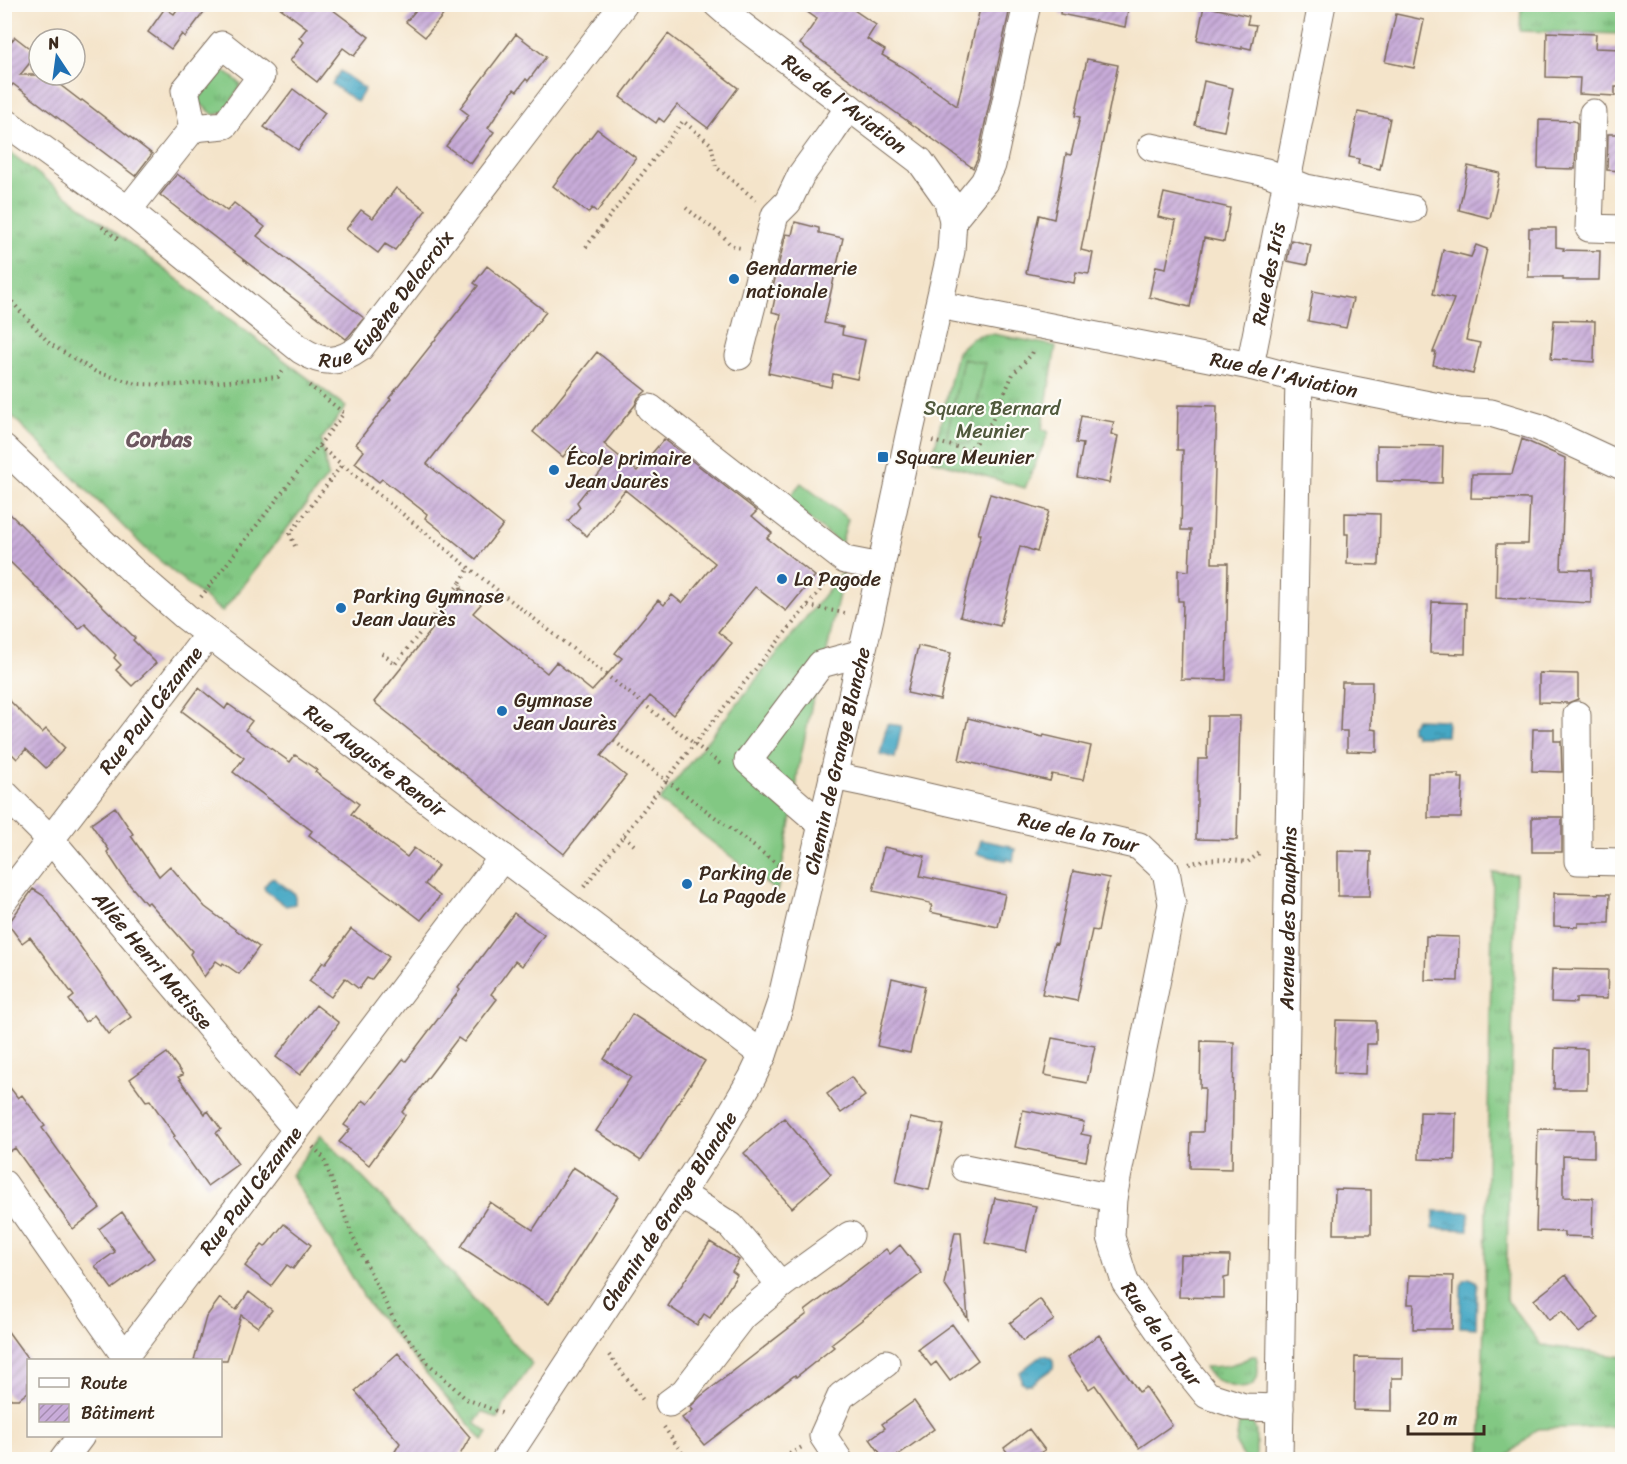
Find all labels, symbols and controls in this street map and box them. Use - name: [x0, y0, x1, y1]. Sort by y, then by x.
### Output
- north arrow: [27, 27, 87, 87]
- text: N: [44, 27, 63, 58]
- street label: Rue de l'Aviation: [774, 45, 915, 164]
- street label: Rue des Iris: [1242, 219, 1296, 328]
- street label: Rue Eugène Delacroix: [317, 222, 463, 379]
- place label: Gendarmerie nationale: [746, 251, 857, 309]
- marker: Gendarmerie nationale: [727, 272, 741, 286]
- street label: Rue de l'Aviation: [1207, 342, 1361, 408]
- park label: Square Bernard Meunier: [924, 391, 1062, 449]
- district label: Corbas: [125, 420, 193, 459]
- place label: Square Meunier: [895, 440, 1035, 475]
- place label: École primaire Jean Jaurès: [565, 441, 692, 499]
- marker: Square Meunier: [876, 450, 890, 464]
- marker: École primaire Jean Jaurès: [547, 463, 561, 477]
- place label: La Pagode: [794, 562, 881, 597]
- marker: La Pagode: [775, 572, 789, 586]
- place label: Parking Gymnase Jean Jaurès: [352, 579, 504, 637]
- marker: Parking Gymnase Jean Jaurès: [334, 601, 348, 615]
- street label: Rue Paul Cézanne: [90, 638, 212, 782]
- street label: Chemin de Grange Blanche: [794, 644, 881, 878]
- place label: Gymnase Jean Jaurès: [513, 683, 617, 741]
- street label: Rue Auguste Renoir: [296, 695, 456, 828]
- marker: Gymnase Jean Jaurès: [495, 704, 509, 718]
- street label: Rue de la Tour: [1015, 802, 1143, 864]
- street label: Avenue des Dauphins: [1269, 825, 1307, 1011]
- place label: Parking de La Pagode: [699, 856, 792, 914]
- marker: Parking de La Pagode: [680, 877, 694, 891]
- street label: Allée Henri Matisse: [82, 882, 222, 1038]
- street label: Chemin de Grange Blanche: [591, 1104, 747, 1318]
- street label: Rue Paul Cézanne: [190, 1118, 312, 1263]
- street label: Rue de la Tour: [1111, 1274, 1212, 1396]
- legend: [27, 1359, 222, 1437]
- text: Route: [81, 1367, 128, 1399]
- text: Bâtiment: [81, 1397, 155, 1429]
- scale bar: [1408, 1398, 1484, 1436]
- text: 20 m: [1417, 1403, 1457, 1435]

